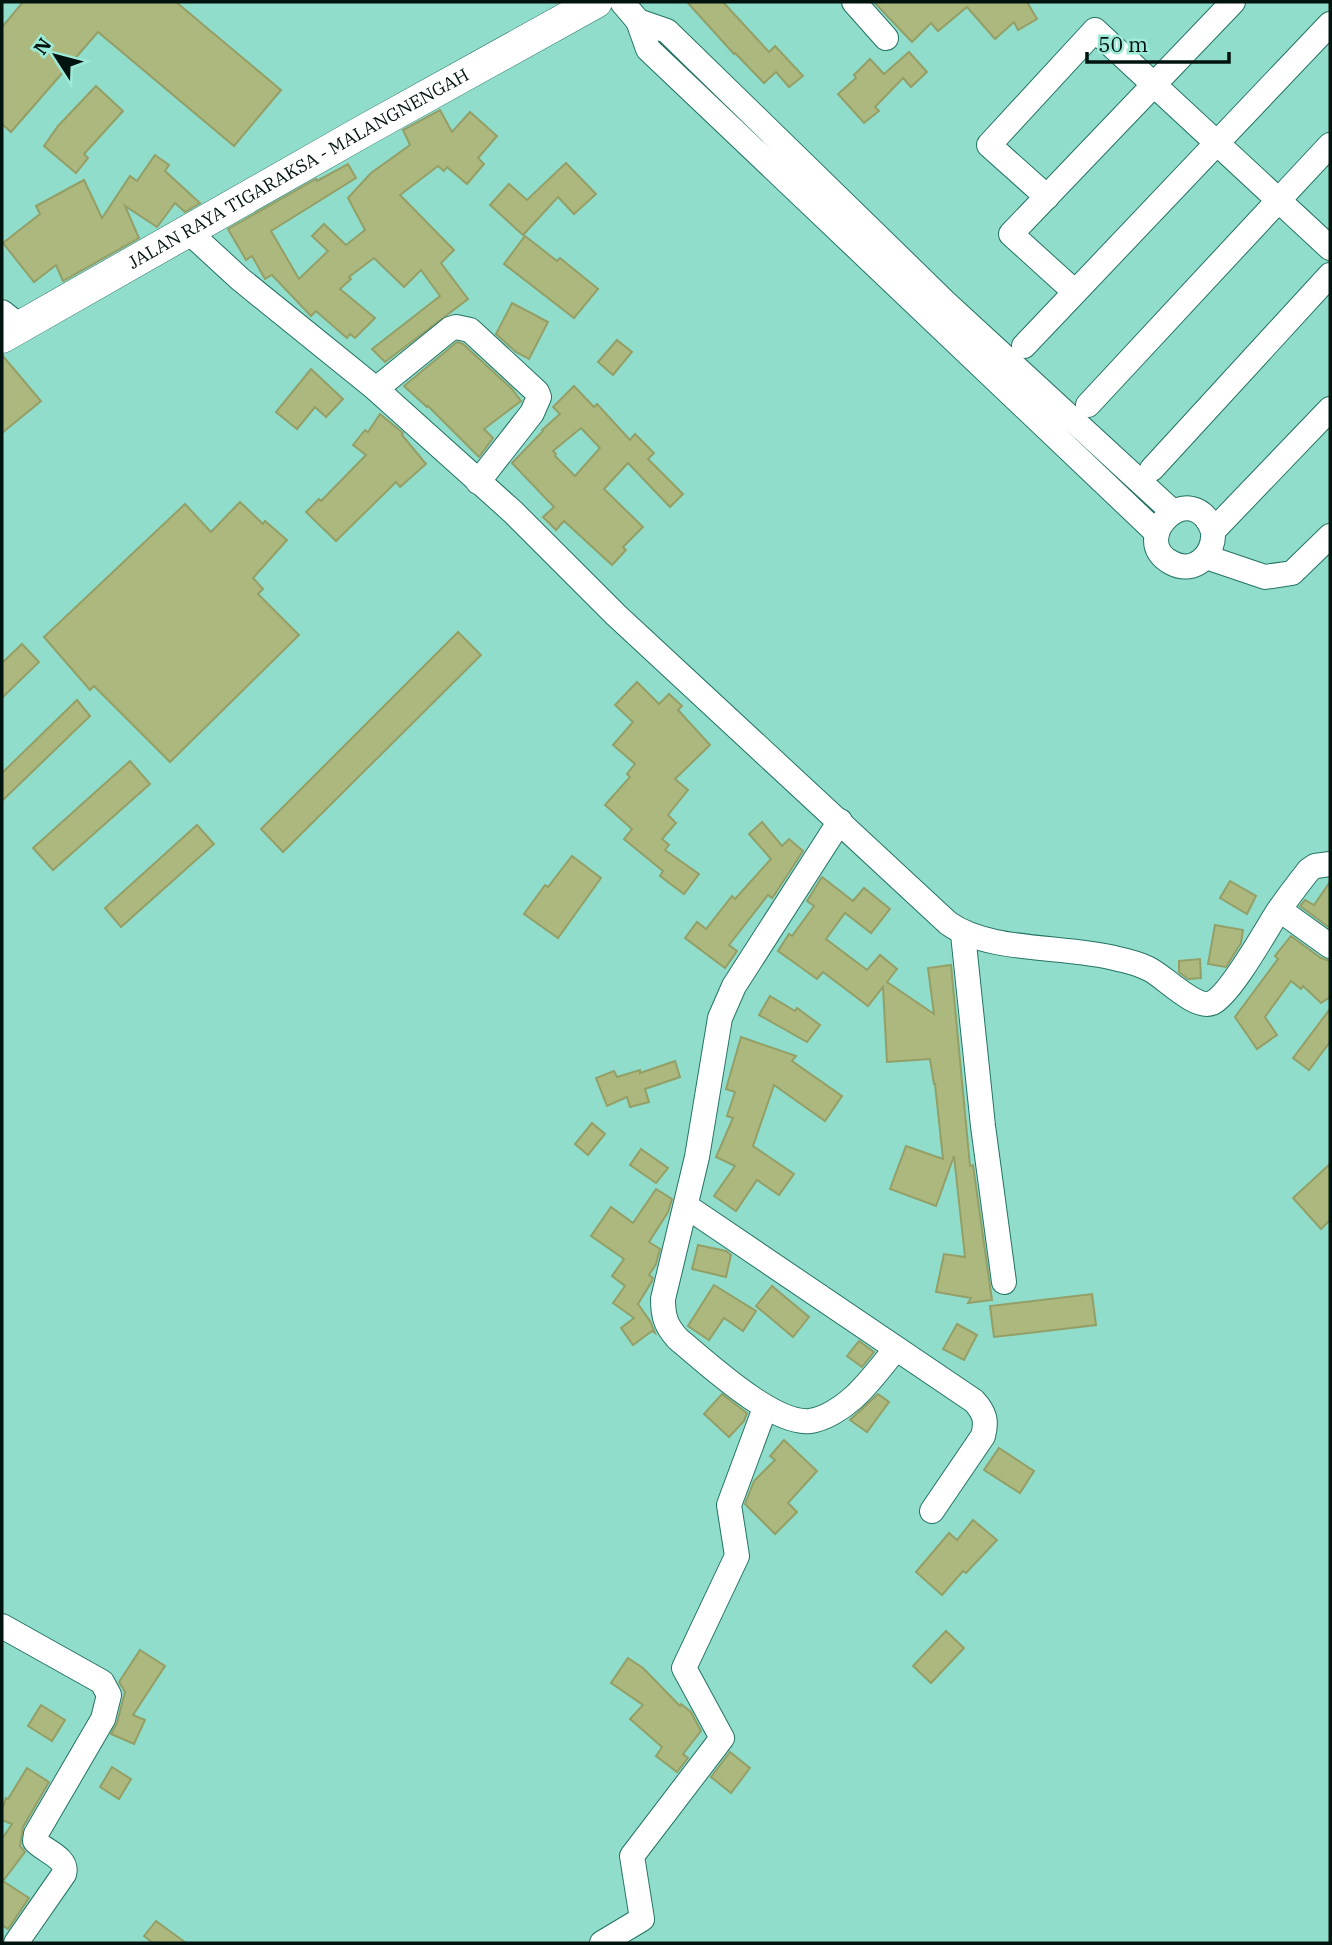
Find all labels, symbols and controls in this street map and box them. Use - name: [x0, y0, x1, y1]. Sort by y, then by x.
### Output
- north arrow: [21, 21, 91, 91]
- scale bar: [1087, 21, 1229, 65]
- text: 50 m: [1098, 30, 1148, 58]
- text: N: [28, 33, 56, 59]
- street label: JALAN RAYA TIGARAKSA - MALANGNENGAH: [124, 63, 473, 274]

